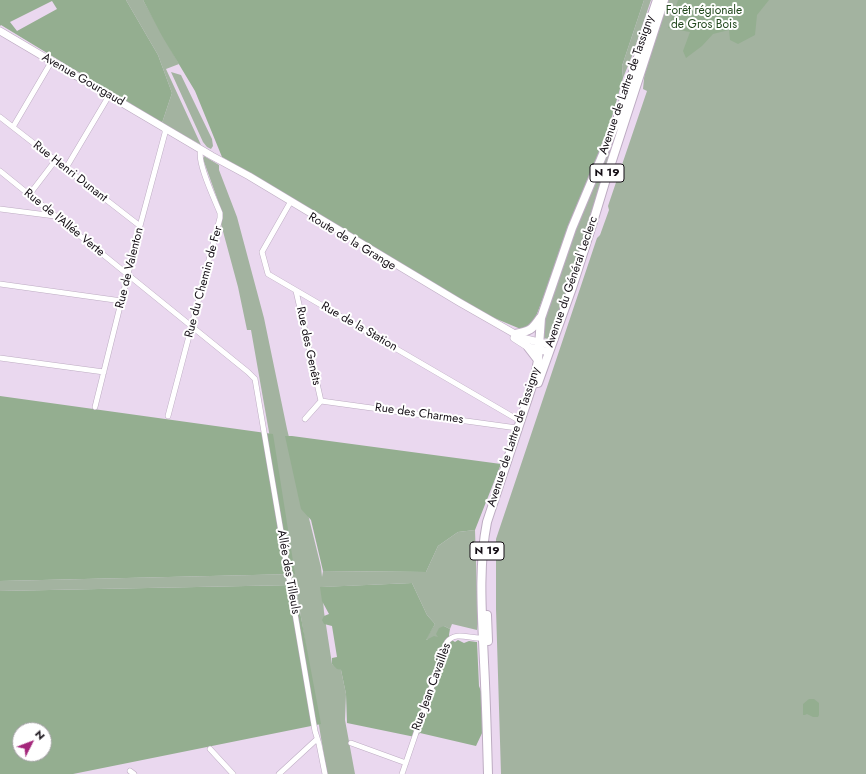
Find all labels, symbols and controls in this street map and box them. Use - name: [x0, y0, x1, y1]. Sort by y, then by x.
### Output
- park label: Forêt régionale de Gros Bois: [666, 4, 742, 32]
- street label: Avenue de Lattre de Tassigny: [596, 14, 658, 156]
- street label: Avenue Gourgaud: [39, 51, 127, 109]
- street label: Rue Henri Dunant: [30, 138, 110, 206]
- road number: N 19: [590, 164, 624, 182]
- street label: Rue de l'Allée Verte: [21, 186, 107, 260]
- street label: Route de la Grange: [306, 210, 398, 274]
- street label: Avenue du Général Leclerc: [543, 214, 601, 350]
- street label: Rue du Chemin de Fer: [182, 225, 226, 339]
- street label: Rue de Valenton: [113, 226, 147, 310]
- street label: Rue de la Station: [318, 299, 400, 355]
- street label: Rue des Genêts: [293, 305, 323, 387]
- street label: Avenue de Lattre de Tassigny: [485, 365, 543, 509]
- street label: Rue des Charmes: [374, 401, 464, 427]
- street label: Allée des Tilleuls: [274, 529, 302, 615]
- road number: N 19: [470, 542, 504, 560]
- street label: Rue Jean Cavaillès: [409, 641, 455, 733]
- north arrow: [12, 722, 52, 762]
- text: N: [31, 726, 49, 743]

